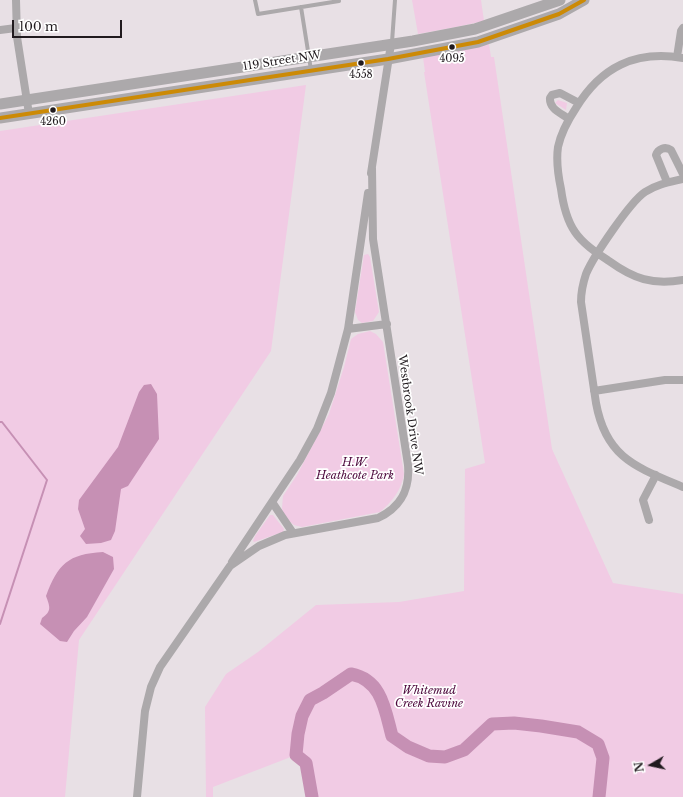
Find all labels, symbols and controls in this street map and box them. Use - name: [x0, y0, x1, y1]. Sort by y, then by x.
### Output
- scale bar: [14, 12, 124, 38]
- text: 100 m: [19, 19, 58, 34]
- marker: 4095: [447, 42, 457, 52]
- street label: 119 Street NW: [242, 48, 322, 74]
- place label: 4095: [439, 53, 465, 65]
- marker: 4558: [356, 58, 366, 68]
- place label: 4558: [349, 69, 373, 81]
- marker: 4260: [48, 105, 58, 115]
- place label: 4260: [40, 116, 66, 128]
- street label: Westbrook Drive NW: [395, 354, 425, 476]
- park label: H.W. Heathcote Park: [316, 456, 394, 482]
- park label: Whitemud Creek Ravine: [395, 684, 463, 710]
- north arrow: [631, 745, 671, 785]
- text: N: [631, 761, 647, 773]

